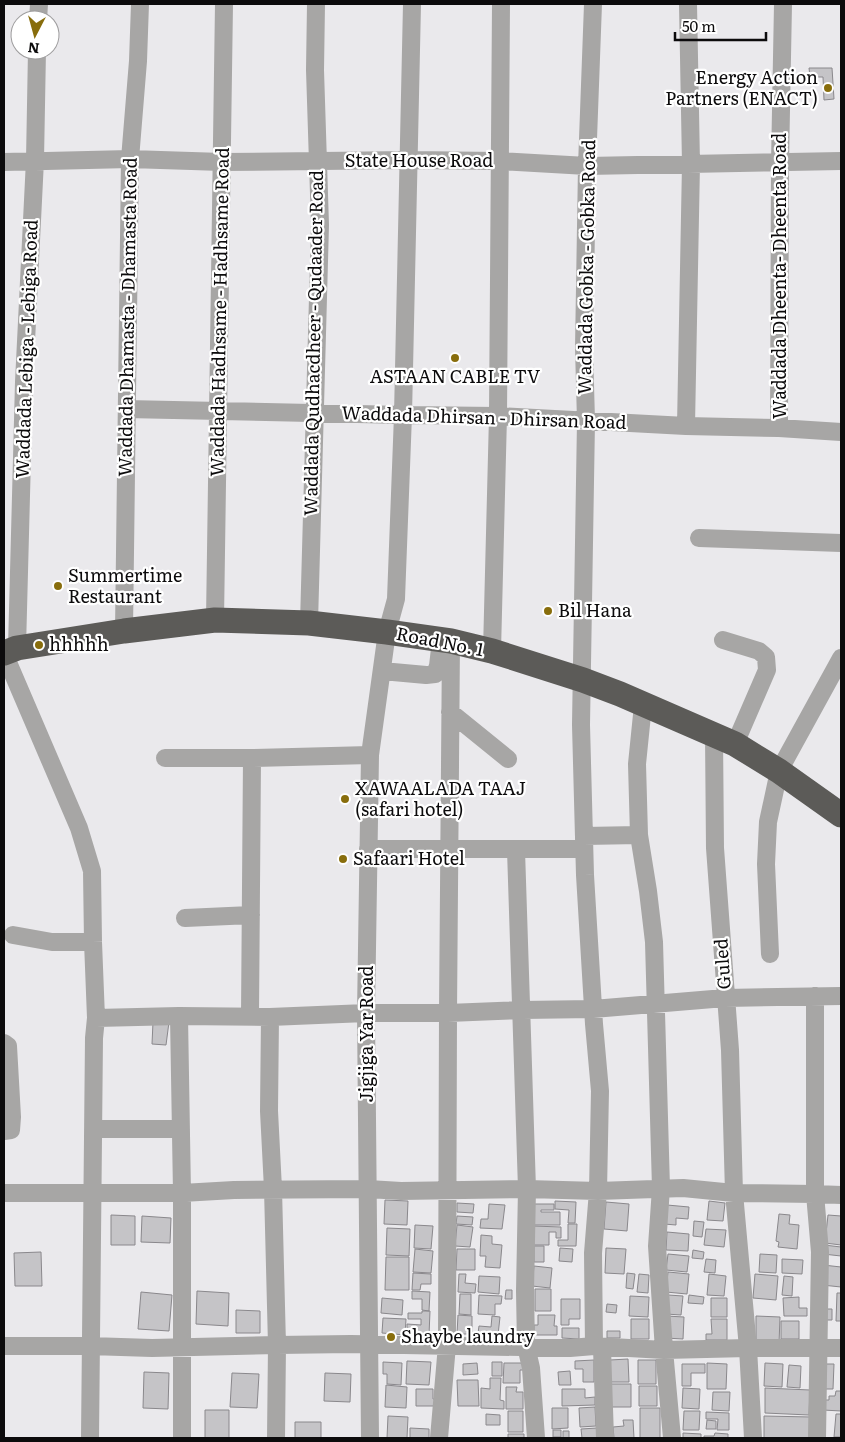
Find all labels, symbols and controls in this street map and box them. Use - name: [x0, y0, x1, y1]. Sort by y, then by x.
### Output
- north arrow: [10, 10, 60, 60]
- scale bar: [675, 10, 766, 42]
- text: 50 m: [682, 14, 716, 37]
- text: N: [26, 38, 40, 59]
- place label: Energy Action Partners (ENACT): [665, 63, 818, 111]
- marker: Energy Action Partners (ENACT): [822, 82, 834, 94]
- street label: Waddada Dheenta- Dheenta Road: [765, 133, 792, 419]
- street label: Waddada Gobka - Gobka Road: [570, 139, 601, 395]
- street label: State House Road: [345, 146, 493, 173]
- street label: Waddada Hadhsame - Hadhsame Road: [202, 147, 235, 477]
- street label: Waddada Dhamasta - Dhamasta Road: [110, 157, 143, 477]
- street label: Waddada Qudhacdheer - Qudaader Road: [296, 170, 329, 516]
- street label: Waddada Lebiga - Lebiga Road: [7, 219, 44, 479]
- marker: ASTAAN CABLE TV: [449, 352, 461, 364]
- place label: ASTAAN CABLE TV: [370, 362, 540, 389]
- street label: Waddada Dhirsan - Dhirsan Road: [341, 398, 627, 435]
- place label: Summertime Restaurant: [68, 561, 182, 609]
- marker: Summertime Restaurant: [52, 580, 64, 592]
- place label: Bil Hana: [558, 596, 632, 623]
- marker: Bil Hana: [542, 605, 554, 617]
- street label: Road No. 1: [394, 619, 486, 662]
- place label: hhhhh: [49, 630, 109, 657]
- marker: hhhhh: [33, 639, 45, 651]
- place label: XAWAALADA TAAJ (safari hotel): [355, 774, 526, 822]
- marker: XAWAALADA TAAJ (safari hotel): [339, 793, 351, 805]
- place label: Safaari Hotel: [353, 844, 465, 871]
- marker: Safaari Hotel: [337, 853, 349, 865]
- street label: Guled: [706, 938, 737, 991]
- street label: Jigjiga Yar Road: [352, 965, 379, 1103]
- place label: Shaybe laundry: [401, 1322, 535, 1349]
- marker: Shaybe laundry: [385, 1331, 397, 1343]

